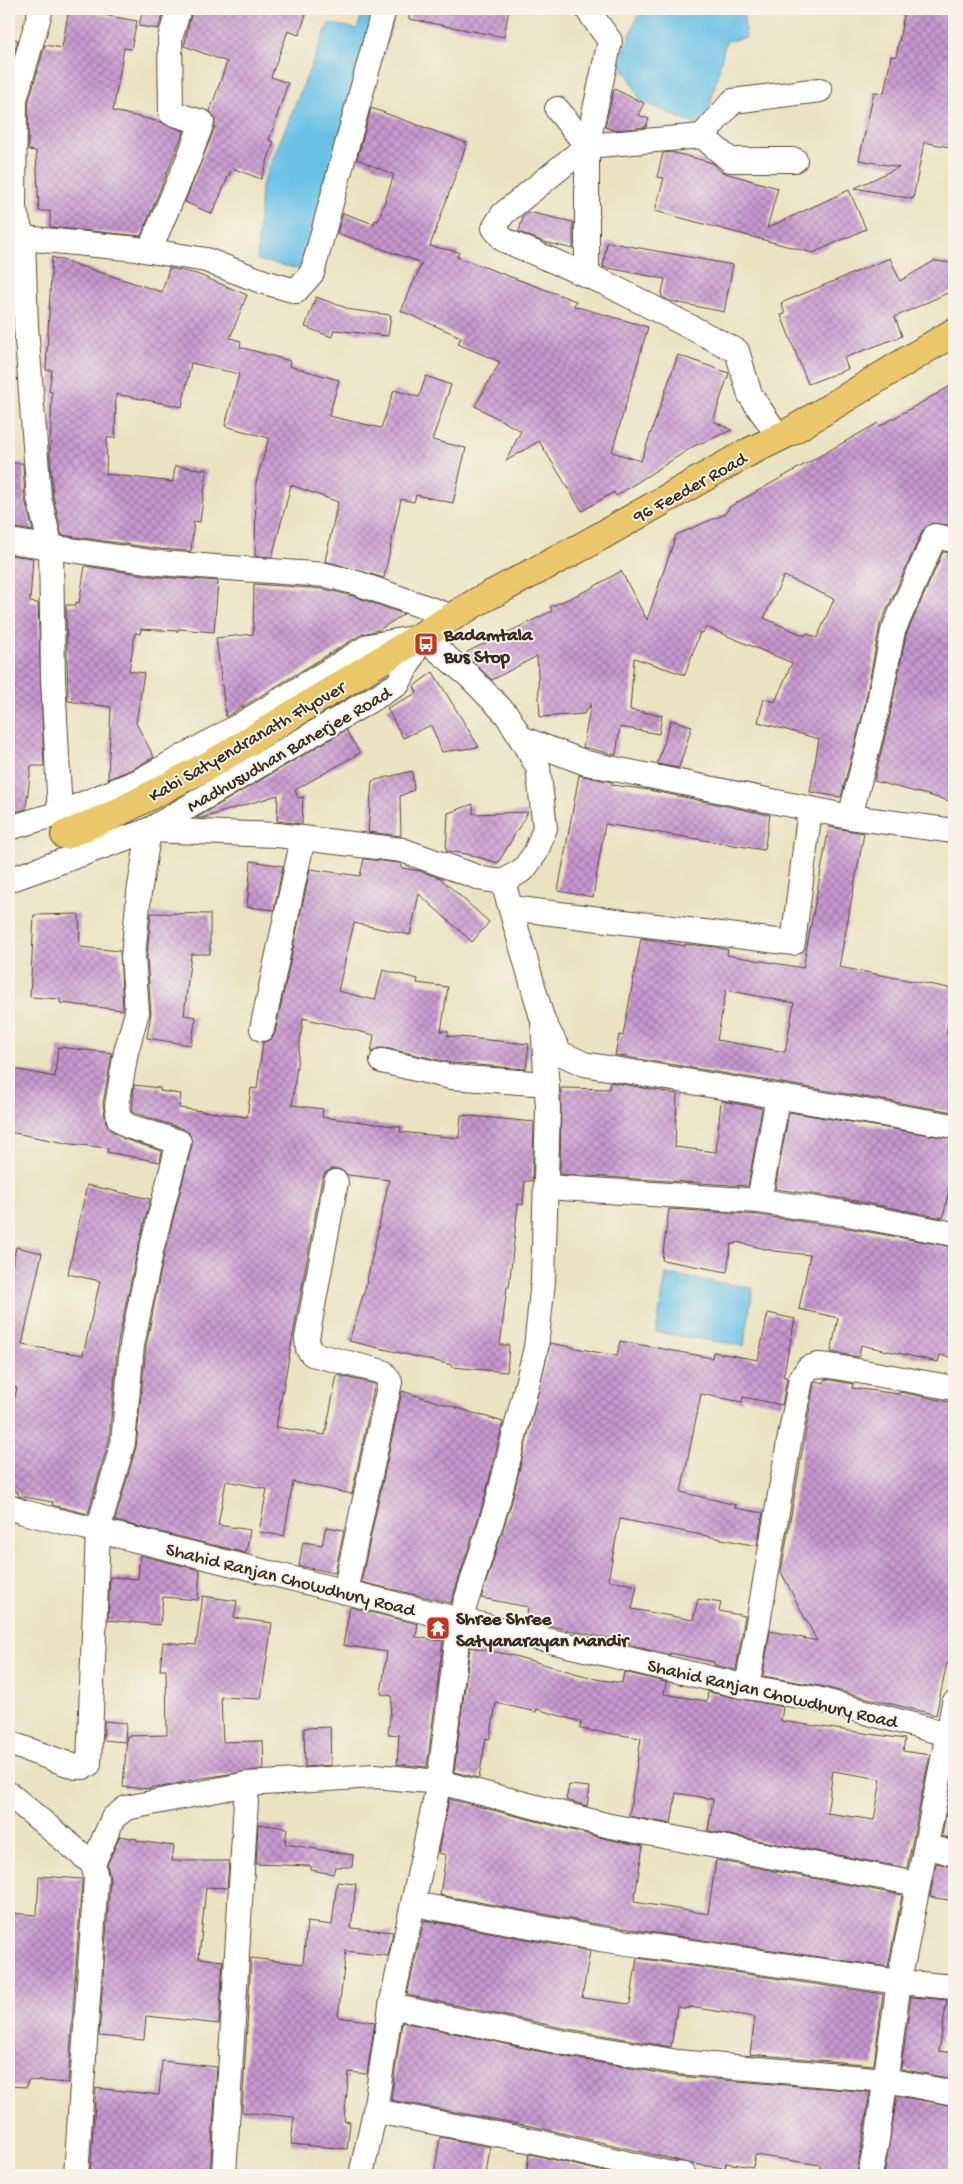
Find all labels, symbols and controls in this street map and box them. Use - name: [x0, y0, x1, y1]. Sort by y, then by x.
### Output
- street label: 96 Feeder Road: [629, 447, 753, 530]
- place label: Badamtala Bus Stop: [443, 625, 534, 670]
- bus stop icon: Badamtala Bus Stop: [413, 631, 439, 657]
- street label: Kabi Satyendranath Flyover: [145, 676, 352, 809]
- street label: Madhusudhan Banerjee Road: [183, 682, 398, 819]
- street label: Shahid Ranjan Chowdhury Road: [163, 1539, 419, 1624]
- place label: Shree Shree Satyanarayan Mandir: [456, 1609, 630, 1654]
- temple icon: Shree Shree Satyanarayan Mandir: [425, 1615, 451, 1641]
- street label: Shahid Ranjan Chowdhury Road: [645, 1655, 901, 1736]

